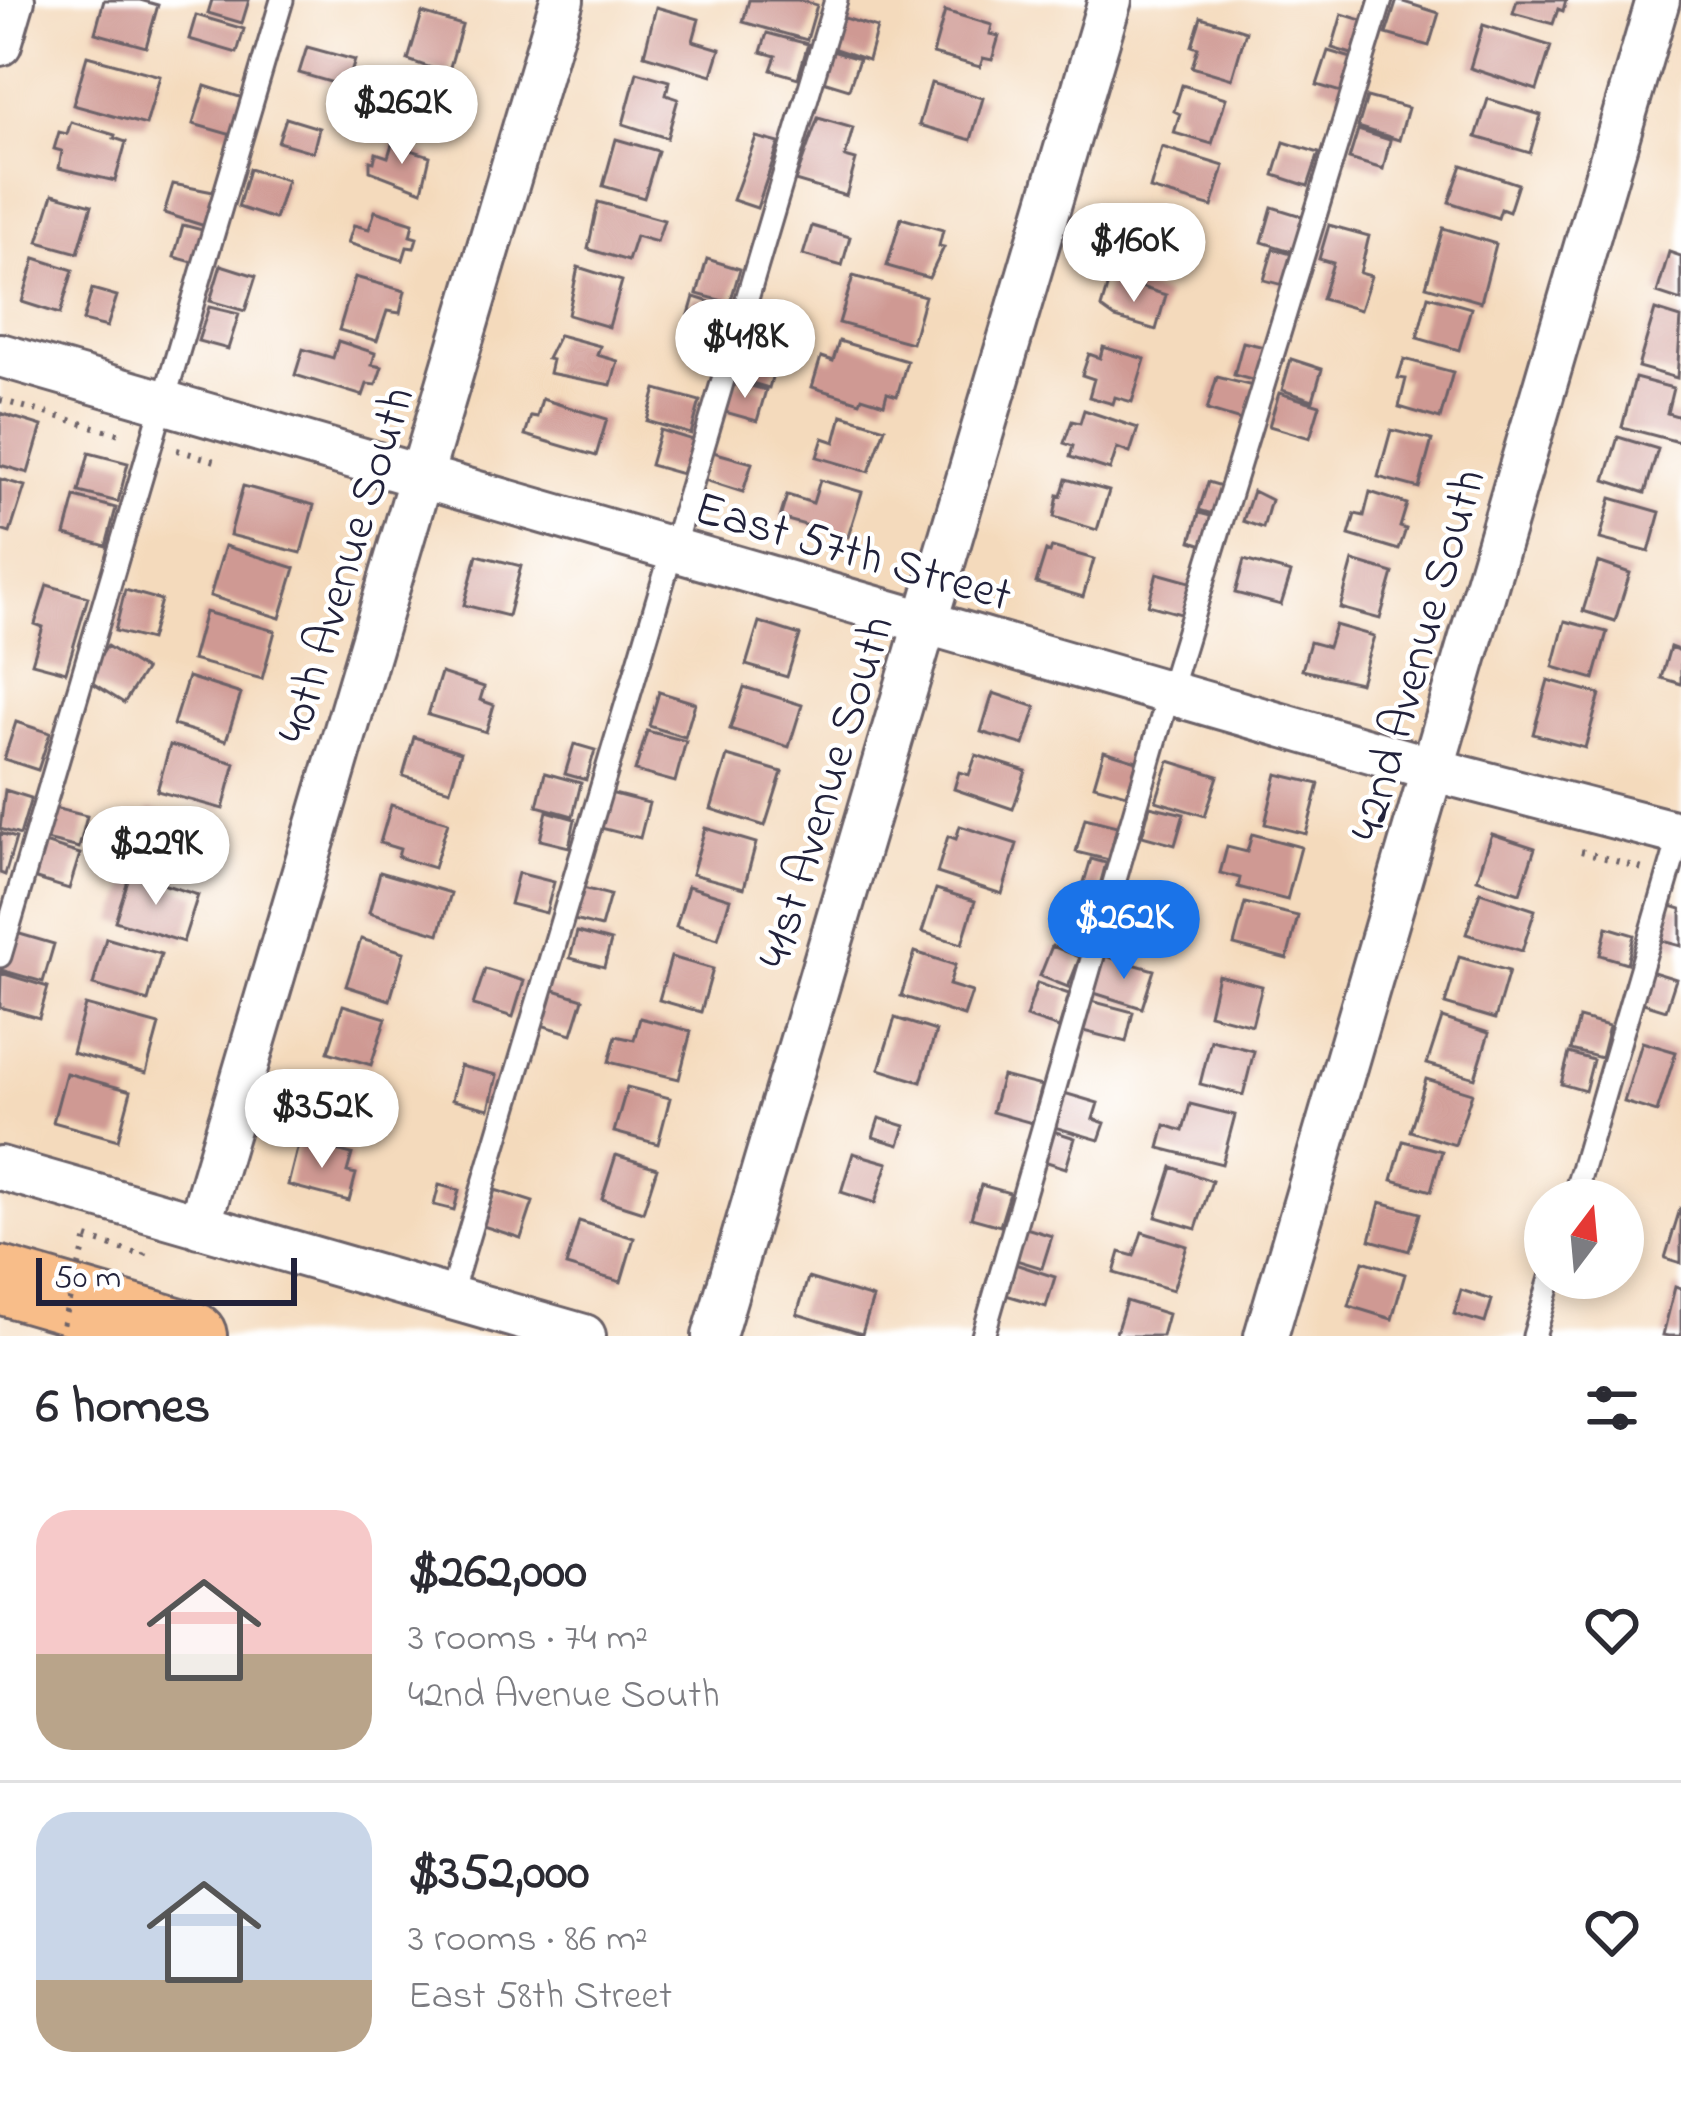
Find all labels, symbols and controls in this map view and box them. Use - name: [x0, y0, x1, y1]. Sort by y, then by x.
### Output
- pin: $262K: [318, 65, 486, 167]
- text: $262K: [353, 75, 451, 132]
- pin: $160K: [1050, 203, 1218, 305]
- text: $160K: [1090, 213, 1178, 270]
- pin: $418K: [661, 299, 829, 401]
- text: $418K: [702, 309, 788, 366]
- street label: 40th Avenue South: [260, 379, 435, 752]
- street label: 42nd Avenue South: [1333, 461, 1506, 849]
- street label: East 57th Street: [686, 475, 1019, 632]
- street label: 41st Avenue South: [741, 608, 915, 977]
- pin: $229K: [72, 806, 240, 908]
- text: $229K: [109, 816, 203, 873]
- pin: $262K: [1040, 880, 1208, 982]
- text: $262K: [1075, 890, 1173, 947]
- pin: $352K: [238, 1069, 406, 1171]
- text: $352K: [272, 1079, 372, 1136]
- north arrow: [1524, 1179, 1644, 1299]
- map controls: [1524, 1179, 1644, 1299]
- scale bar: [36, 1252, 297, 1305]
- text: 50 m: [54, 1255, 121, 1303]
- text: 6 homes: [36, 1371, 210, 1446]
- icon: filters: [1579, 1375, 1645, 1441]
- text: $262,000: [408, 1536, 587, 1611]
- icon: home: [132, 1558, 276, 1702]
- icon: heart: [1579, 1597, 1645, 1663]
- text: 3 rooms · 74 m²: [408, 1611, 648, 1668]
- text: 42nd Avenue South: [408, 1668, 720, 1725]
- text: $352,000: [408, 1837, 589, 1912]
- icon: home: [132, 1860, 276, 2004]
- icon: heart: [1579, 1899, 1645, 1965]
- text: 3 rooms · 86 m²: [408, 1912, 648, 1969]
- text: East 58th Street: [408, 1969, 672, 2026]

